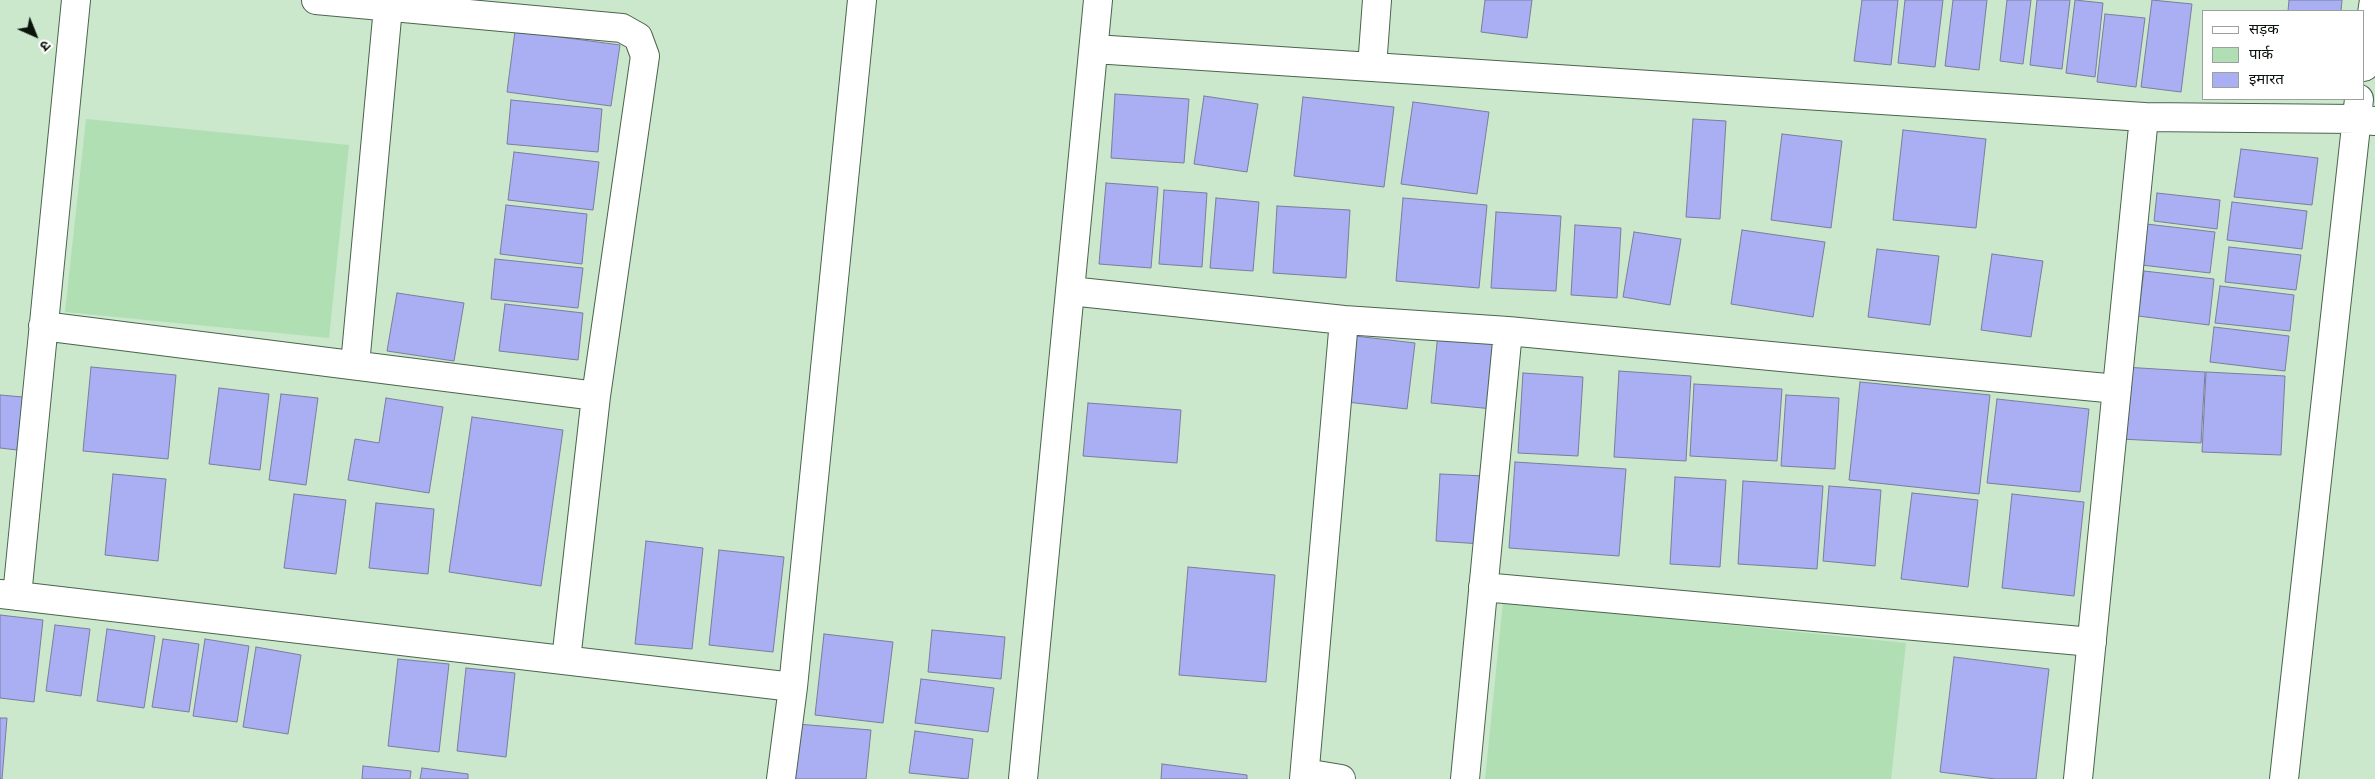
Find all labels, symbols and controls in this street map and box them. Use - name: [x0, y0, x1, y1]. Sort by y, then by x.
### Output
- north arrow: [10, 10, 60, 60]
- legend: [2202, 10, 2365, 100]
- text: सड़क: [2249, 19, 2279, 38]
- text: उ: [36, 36, 55, 55]
- text: पार्क: [2249, 44, 2273, 63]
- text: इमारत: [2249, 69, 2284, 88]

